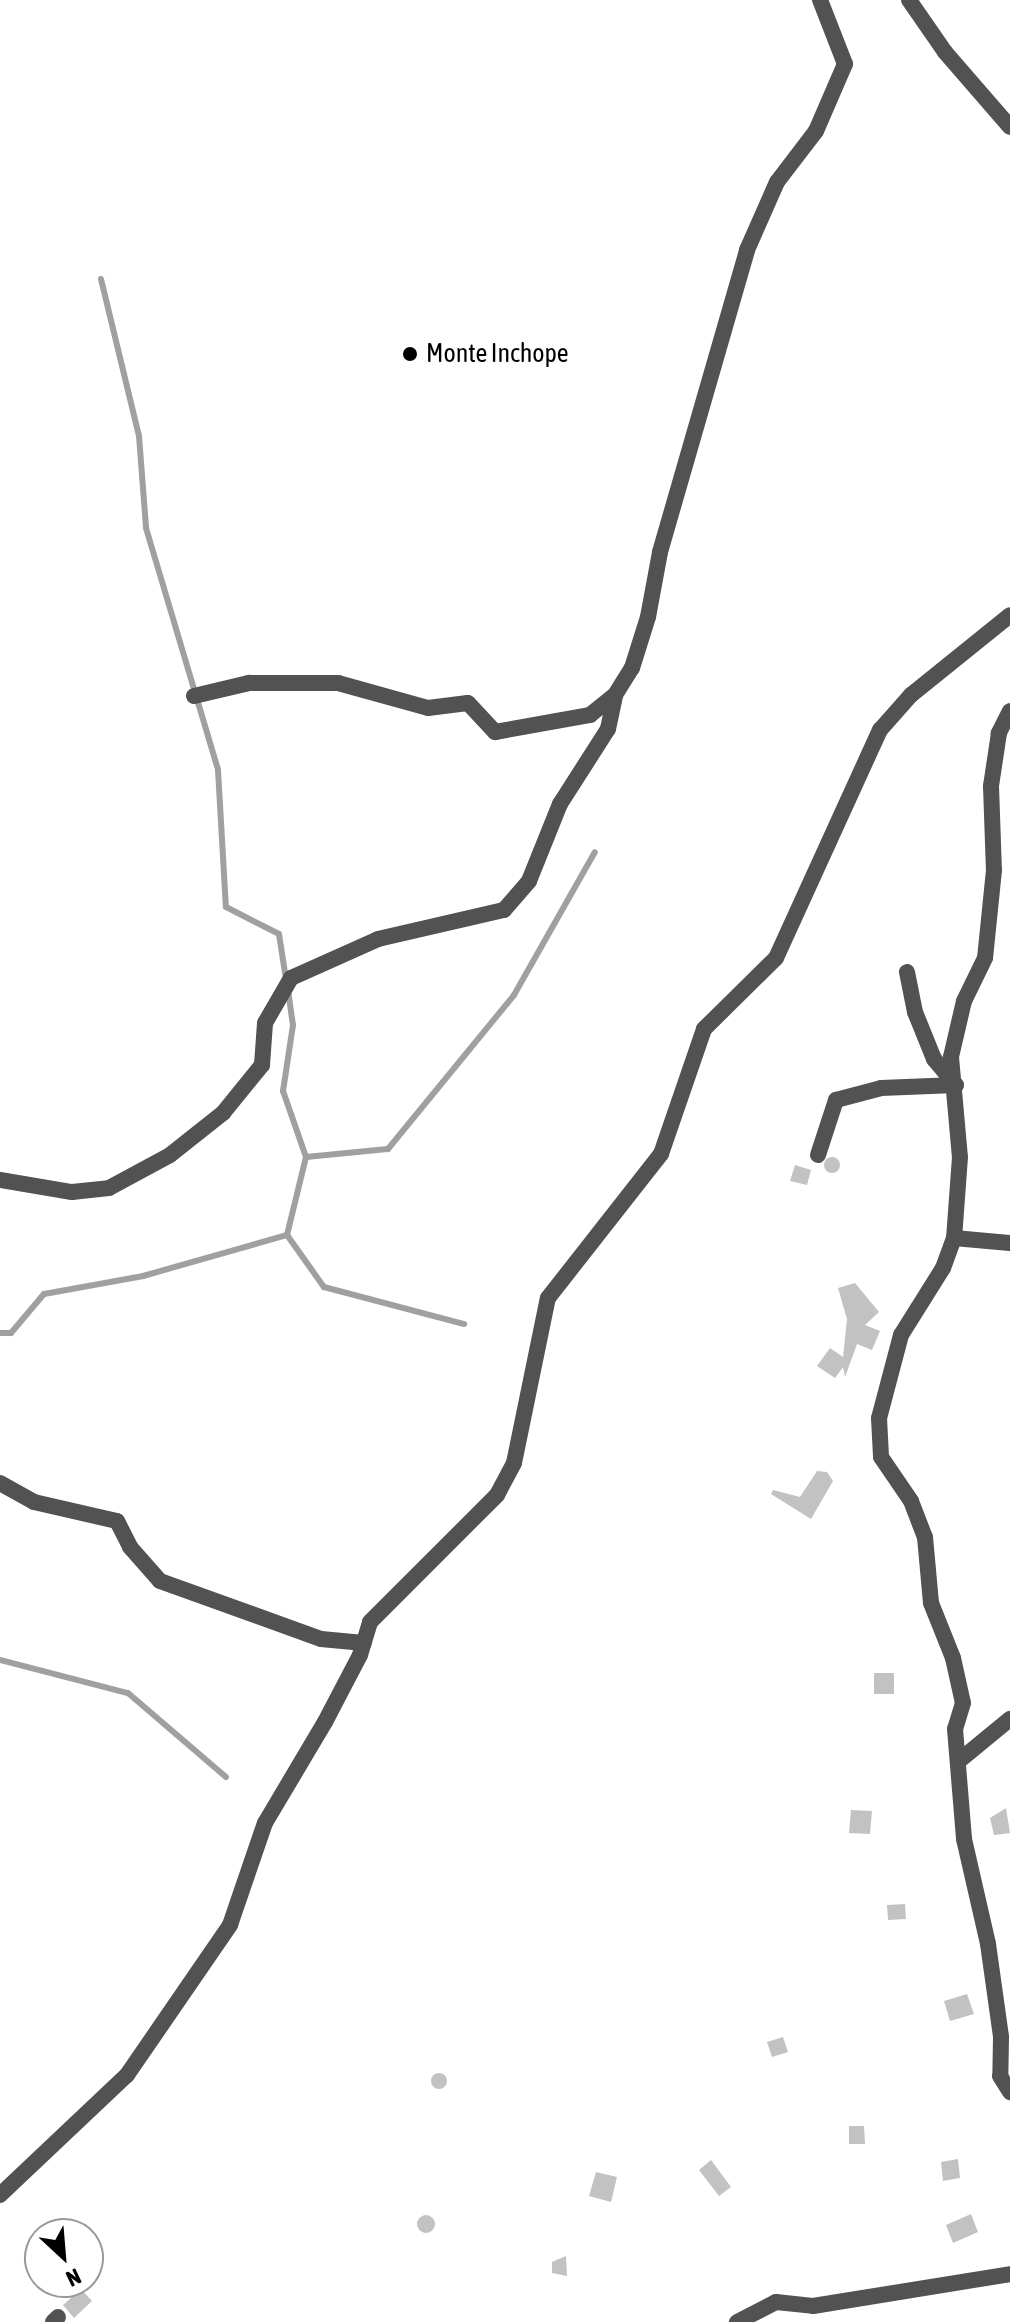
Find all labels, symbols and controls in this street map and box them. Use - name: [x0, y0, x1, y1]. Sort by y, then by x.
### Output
- place label: Monte Inchope: [426, 338, 569, 370]
- marker: Monte Inchope: [401, 345, 419, 363]
- north arrow: [24, 2218, 104, 2298]
- text: N: [62, 2263, 85, 2292]

